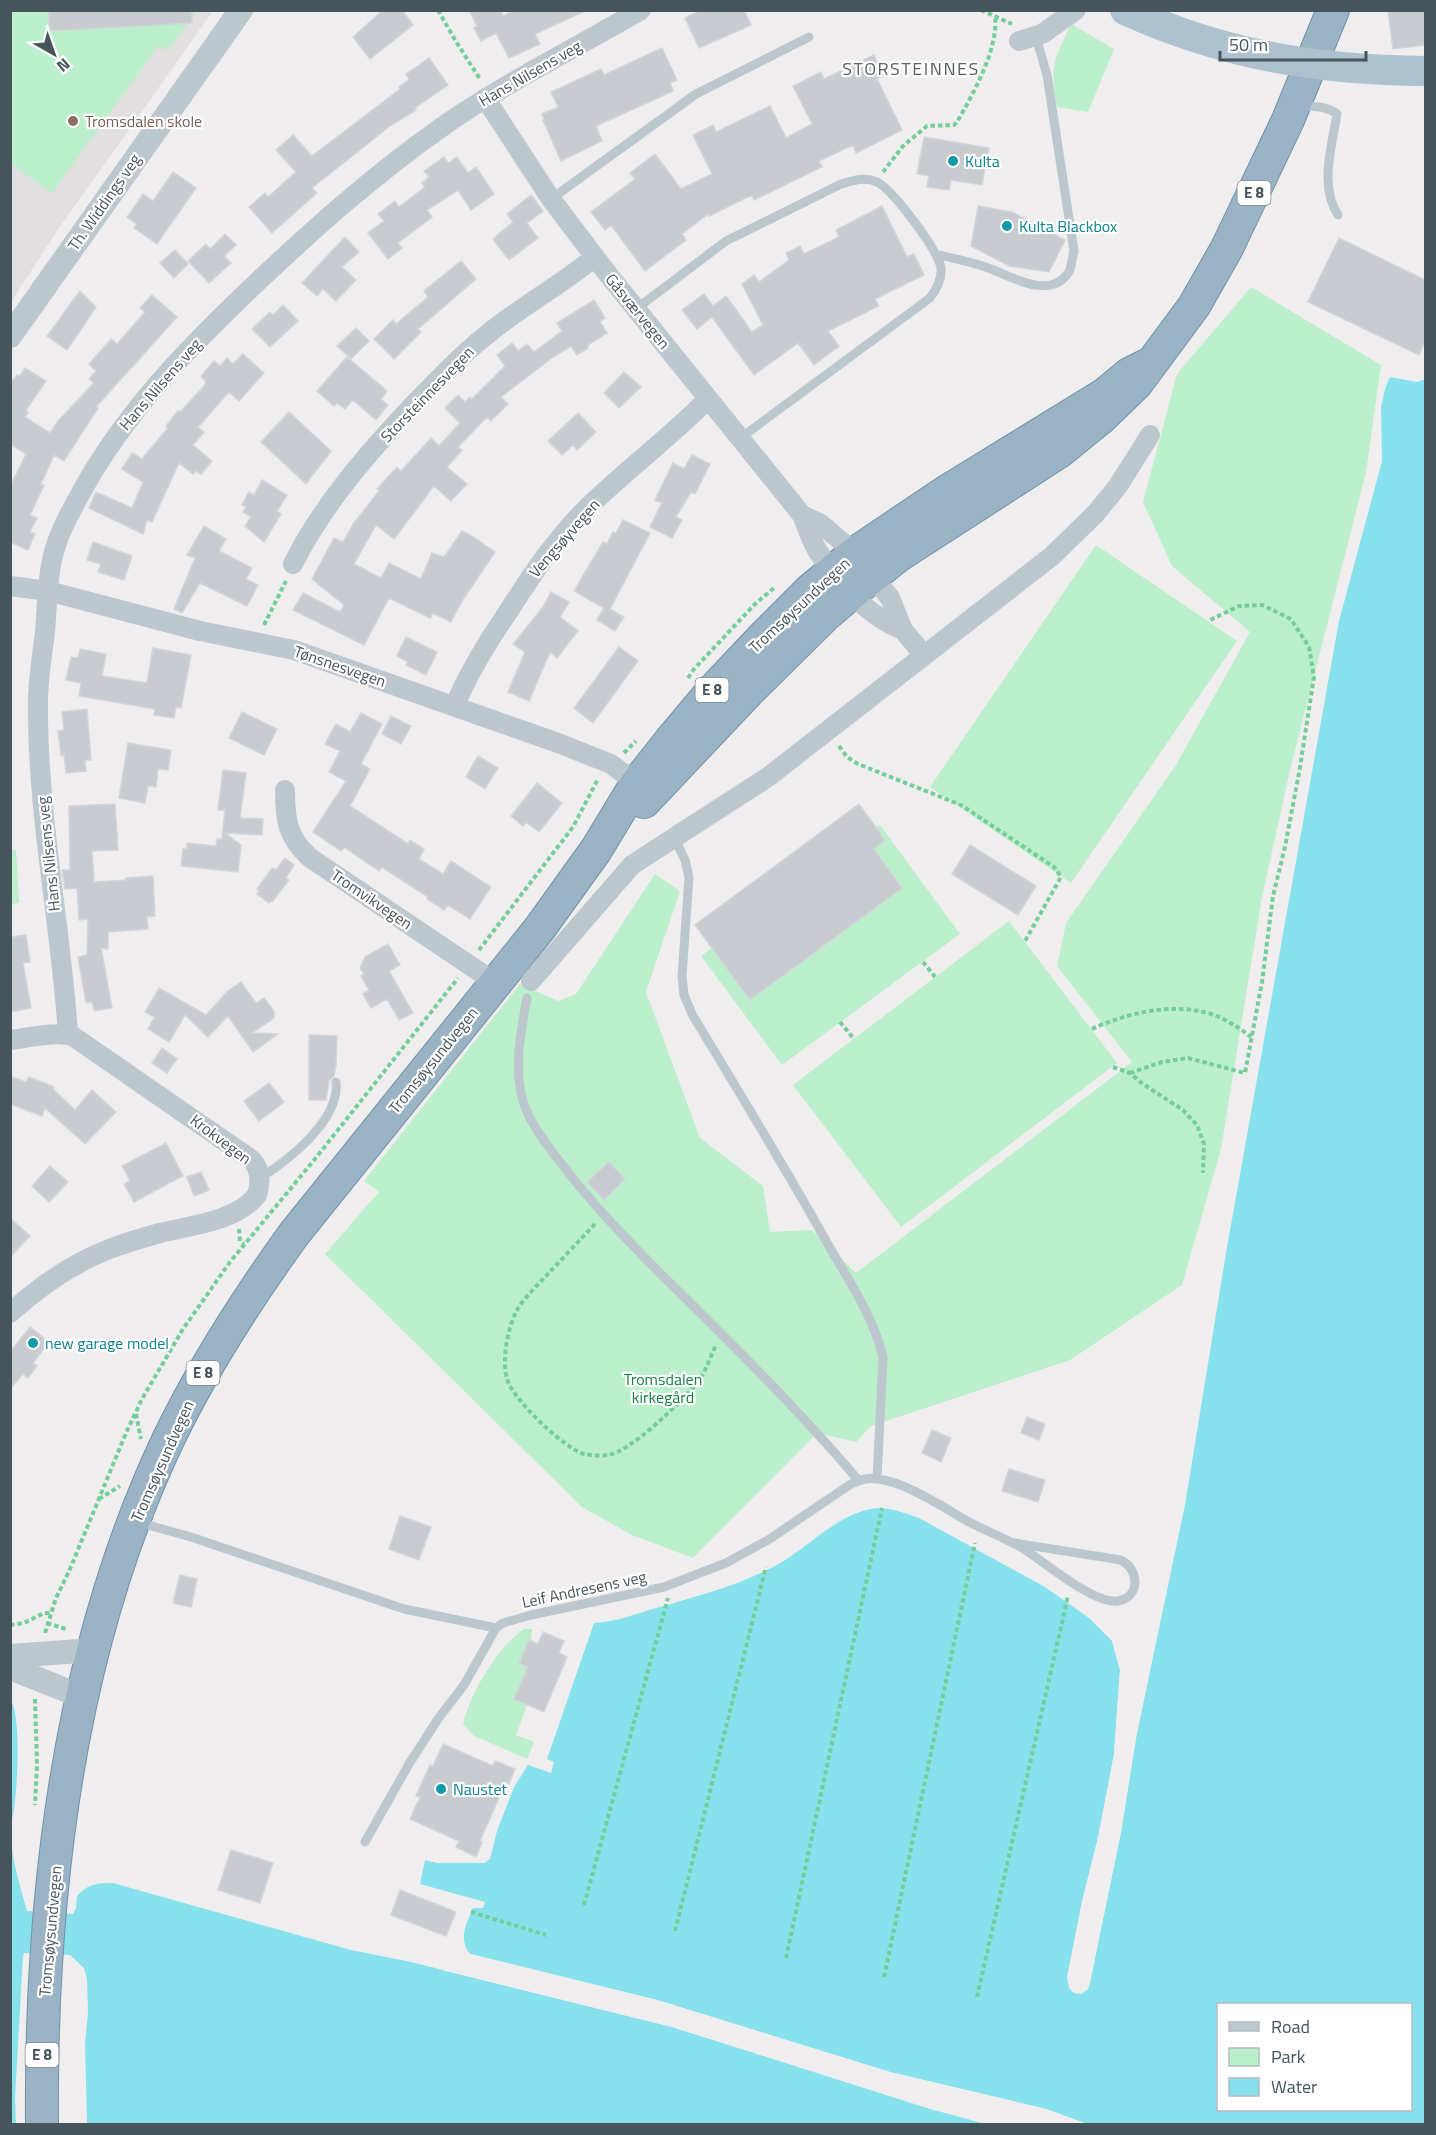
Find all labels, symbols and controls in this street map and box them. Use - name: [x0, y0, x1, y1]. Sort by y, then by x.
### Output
- north arrow: [24, 24, 84, 84]
- scale bar: [1220, 24, 1366, 62]
- text: 50 m: [1229, 31, 1268, 58]
- street label: Hans Nilsens veg: [474, 34, 586, 112]
- text: N: [52, 53, 76, 78]
- district label: STORSTEINNES: [842, 55, 980, 82]
- place label: Tromsdalen skole: [85, 109, 202, 133]
- marker: Tromsdalen skole: [66, 114, 80, 128]
- street label: Th. Widdings veg: [62, 149, 146, 255]
- place label: Kulta: [965, 149, 1000, 173]
- marker: Kulta: [946, 154, 960, 168]
- road number: E 8: [1238, 181, 1270, 205]
- place label: Kulta Blackbox: [1019, 214, 1117, 238]
- marker: Kulta Blackbox: [1000, 219, 1014, 233]
- street label: Gåsværvegen: [600, 268, 676, 354]
- street label: Hans Nilsens veg: [113, 333, 207, 435]
- street label: Storsteinnesvegen: [375, 340, 479, 448]
- street label: Vengsøyvegen: [523, 493, 605, 583]
- street label: Tromsøysundvegen: [743, 552, 855, 658]
- street label: Tønsnesvegen: [291, 639, 389, 693]
- road number: E 8: [696, 678, 728, 702]
- street label: Hans Nilsens veg: [30, 795, 66, 913]
- street label: Tromvikvegen: [327, 863, 417, 935]
- street label: Tromsøysundvegen: [382, 1002, 484, 1118]
- street label: Krokvegen: [185, 1108, 257, 1170]
- place label: new garage model: [45, 1331, 169, 1355]
- marker: new garage model: [26, 1336, 40, 1350]
- road number: E 8: [186, 1361, 220, 1385]
- park label: Tromsdalen kirkegård: [624, 1367, 702, 1409]
- street label: Tromsøysundvegen: [124, 1396, 200, 1526]
- street label: Leif Andresens veg: [519, 1564, 649, 1614]
- place label: Naustet: [453, 1777, 507, 1801]
- marker: Naustet: [434, 1782, 448, 1796]
- street label: Tromsøysundvegen: [32, 1865, 68, 1997]
- legend: [1217, 2003, 1412, 2111]
- text: Road: [1271, 2013, 1310, 2040]
- road number: E 8: [26, 2043, 58, 2067]
- text: Park: [1271, 2043, 1306, 2070]
- text: Water: [1271, 2073, 1317, 2100]

